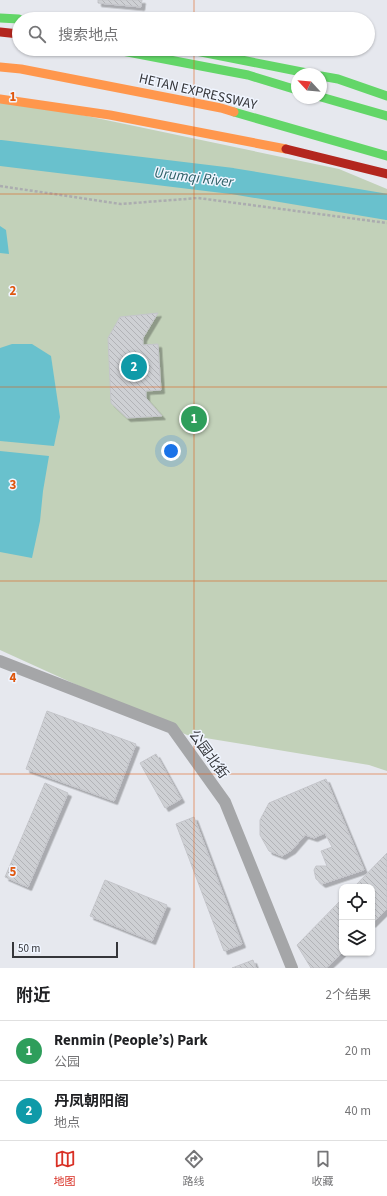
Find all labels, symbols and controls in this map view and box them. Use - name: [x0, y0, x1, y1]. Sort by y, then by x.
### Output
- search box: [12, 12, 375, 56]
- icon: search: [26, 23, 48, 45]
- text: 搜索地点: [58, 25, 118, 46]
- north arrow: [291, 68, 327, 104]
- street label: HETAN EXPRESSWAY: [137, 69, 259, 115]
- text: 1: [10, 88, 17, 106]
- water label: Urumqi River: [153, 162, 236, 193]
- text: 2: [10, 282, 17, 300]
- pin: 2: [121, 352, 147, 382]
- pin: 1: [181, 404, 207, 434]
- your location: [161, 441, 181, 461]
- text: 3: [10, 476, 17, 494]
- text: 4: [10, 669, 17, 687]
- street label: 公园北街: [184, 726, 233, 783]
- text: 5: [10, 863, 17, 881]
- map controls: [339, 884, 375, 956]
- button: locate: [339, 884, 375, 920]
- button: layers: [339, 920, 375, 956]
- scale bar: [12, 940, 118, 959]
- text: 50 m: [18, 941, 40, 956]
- text: 附近: [16, 984, 50, 1008]
- text: 2个结果: [326, 986, 371, 1004]
- text: Renmin (People’s) Park: [54, 1030, 208, 1051]
- text: 1: [26, 1042, 32, 1060]
- text: 20 m: [345, 1042, 371, 1060]
- text: 公园: [54, 1053, 80, 1071]
- text: 丹凤朝阳阁: [54, 1091, 129, 1112]
- text: 2: [26, 1102, 32, 1120]
- text: 40 m: [345, 1102, 371, 1120]
- text: 地点: [54, 1114, 80, 1132]
- tab: 地图: [54, 1148, 76, 1189]
- tab: 路线: [183, 1148, 205, 1189]
- tab: 收藏: [312, 1148, 334, 1189]

